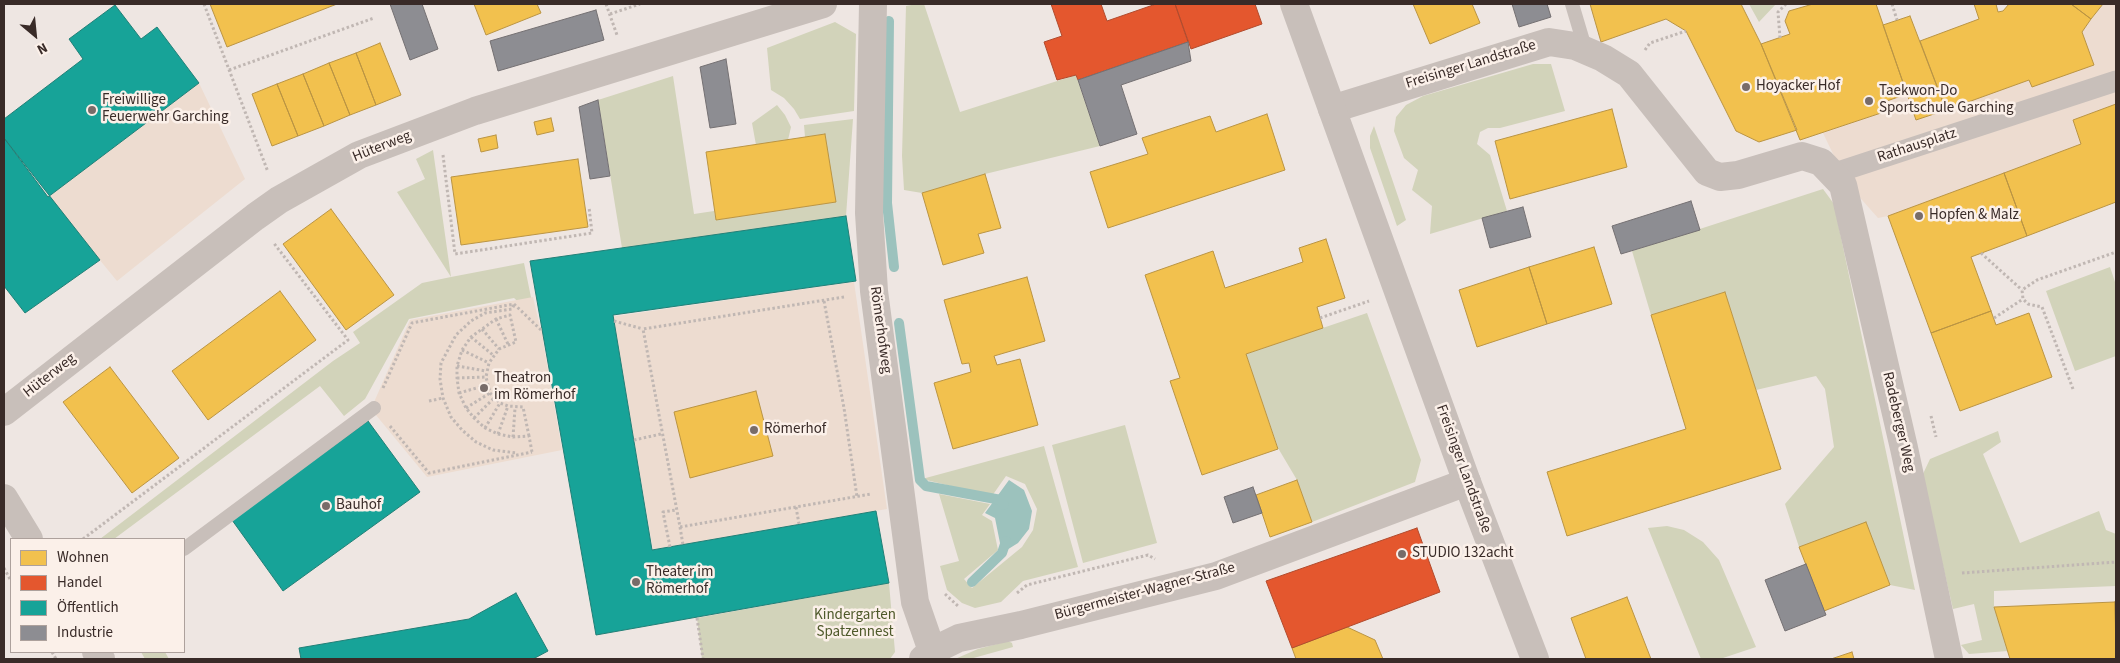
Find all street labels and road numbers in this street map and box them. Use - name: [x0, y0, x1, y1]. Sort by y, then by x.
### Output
- street label: Freisinger Landstraße: [1404, 37, 1538, 93]
- street label: Rathausplatz: [1875, 125, 1959, 167]
- street label: Hüterweg: [350, 127, 414, 167]
- street label: Römerhofweg: [865, 285, 895, 375]
- street label: Hüterweg: [20, 350, 80, 402]
- street label: Radeberger Weg: [1878, 370, 1918, 474]
- street label: Freisinger Landstraße: [1431, 402, 1495, 536]
- street label: Bürgermeister-Wagner-Straße: [1053, 559, 1237, 625]

